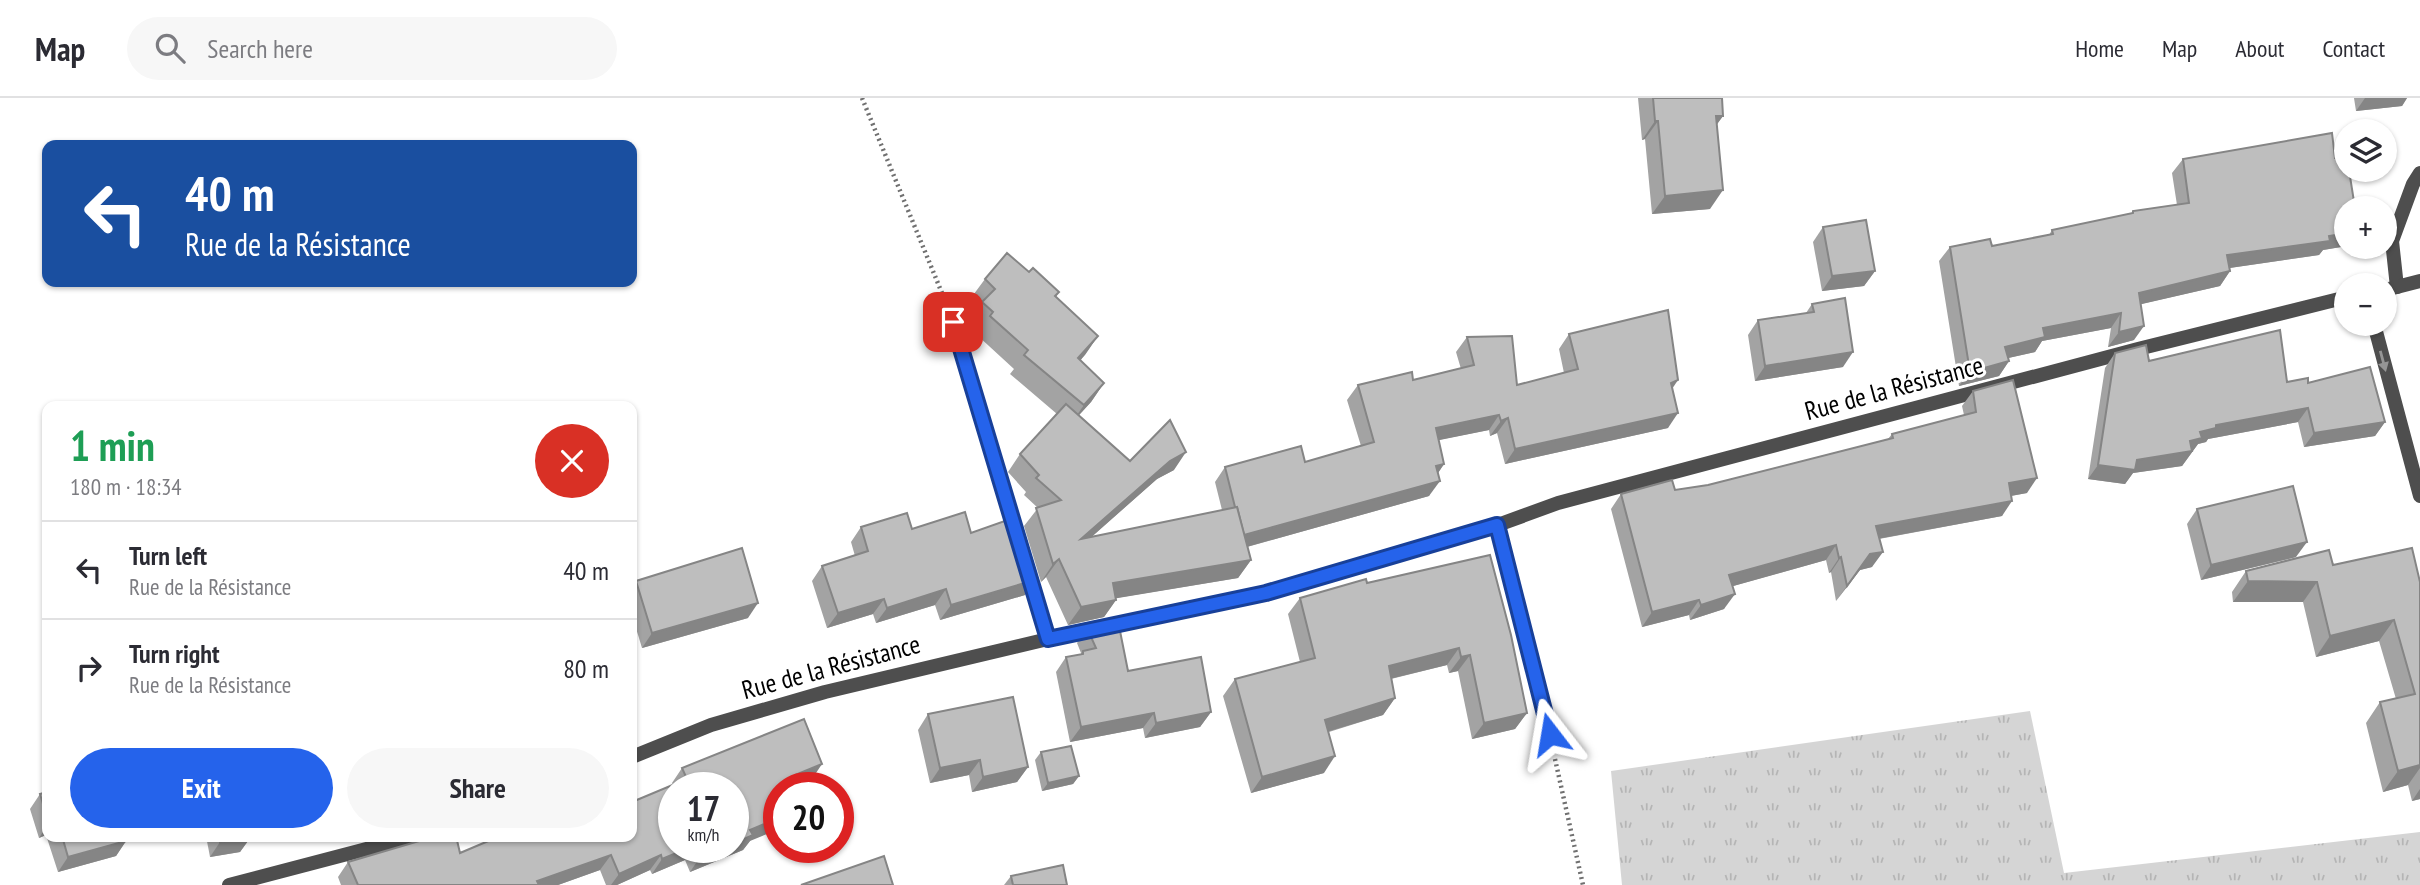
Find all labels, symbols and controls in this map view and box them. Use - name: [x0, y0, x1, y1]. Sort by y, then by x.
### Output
- search box: [127, 17, 617, 80]
- text: Map: [35, 27, 85, 70]
- icon: search: [151, 29, 189, 67]
- text: Search here: [207, 32, 313, 65]
- text: Home: [2075, 33, 2124, 64]
- text: Map: [2162, 33, 2197, 64]
- text: About: [2235, 33, 2284, 64]
- text: Contact: [2322, 33, 2385, 64]
- map controls: [2334, 119, 2397, 336]
- button: layers: [2334, 119, 2397, 182]
- text: 40 m: [185, 161, 274, 225]
- icon: left: [70, 168, 161, 259]
- button: +: [2334, 196, 2397, 259]
- text: Rue de la Résistance: [185, 223, 411, 265]
- button: −: [2334, 273, 2397, 336]
- pin: [923, 292, 983, 352]
- icon: arrive: [934, 303, 972, 341]
- street label: Rue de la Résistance: [1801, 348, 1987, 427]
- one-way arrow: [2378, 350, 2389, 372]
- text: 1 min: [70, 418, 155, 473]
- button: close: [535, 424, 609, 498]
- text: 180 m · 18:34: [70, 472, 182, 501]
- text: Turn left: [129, 539, 207, 572]
- icon: left: [70, 551, 108, 589]
- text: 40 m: [563, 554, 609, 587]
- text: Rue de la Résistance: [129, 572, 291, 601]
- street label: Rue de la Résistance: [738, 627, 924, 706]
- text: Turn right: [129, 637, 220, 670]
- icon: right: [70, 649, 108, 687]
- text: 80 m: [563, 652, 609, 685]
- text: Rue de la Résistance: [129, 670, 291, 699]
- position arrow: [1513, 697, 1587, 771]
- button: Exit: [70, 748, 333, 828]
- button: Share: [347, 748, 609, 828]
- speed limit sign: 20: [763, 772, 854, 863]
- text: 17: [687, 785, 720, 831]
- text: km/h: [688, 823, 719, 846]

